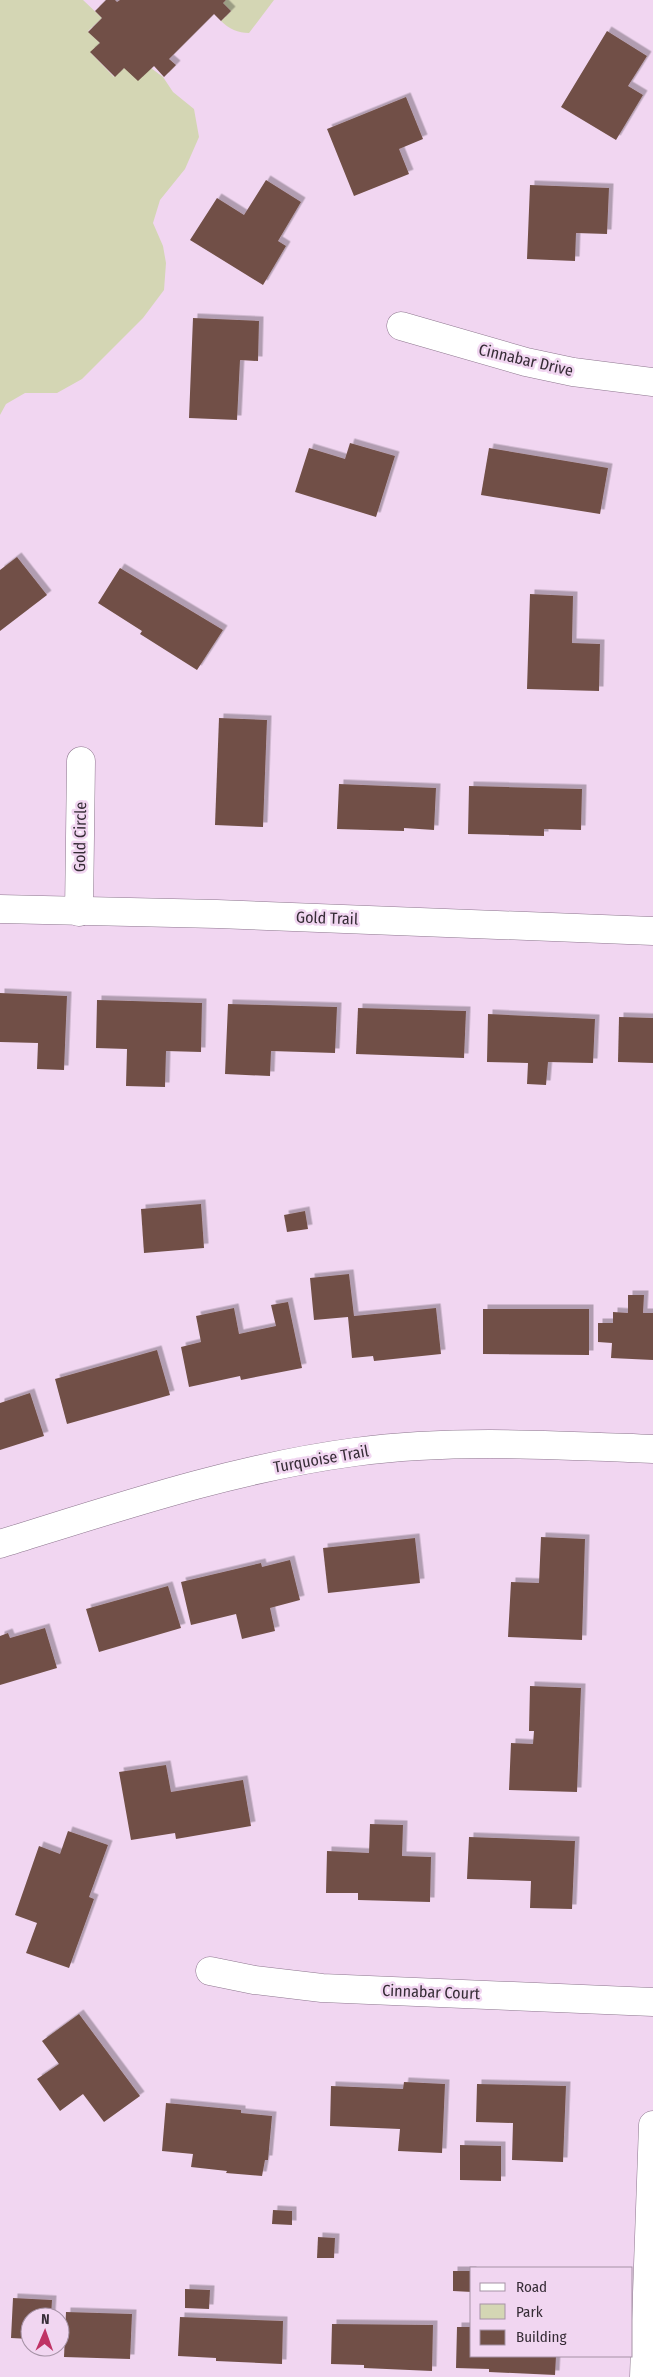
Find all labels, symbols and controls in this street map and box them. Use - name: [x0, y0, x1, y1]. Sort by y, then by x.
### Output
- street label: Cinnabar Drive: [477, 340, 575, 380]
- street label: Gold Circle: [70, 802, 90, 872]
- street label: Gold Trail: [296, 907, 358, 929]
- street label: Turquoise Trail: [272, 1441, 370, 1477]
- street label: Cinnabar Court: [382, 1981, 481, 2003]
- legend: [470, 2267, 633, 2357]
- text: Road: [516, 2278, 547, 2296]
- text: Park: [516, 2303, 543, 2321]
- north arrow: [20, 2307, 70, 2357]
- text: N: [41, 2311, 50, 2328]
- text: Building: [516, 2328, 567, 2346]

